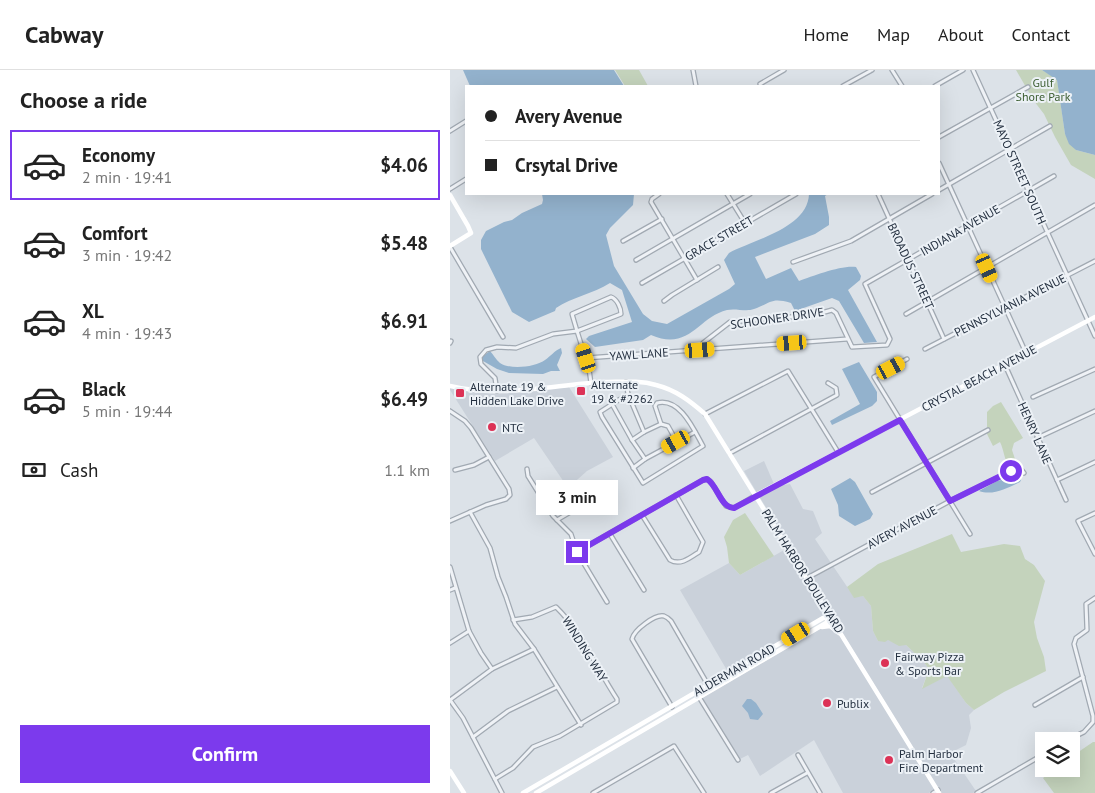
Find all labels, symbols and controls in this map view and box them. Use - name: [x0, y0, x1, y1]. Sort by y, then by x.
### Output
- text: Cabway: [25, 19, 103, 50]
- text: Home: [803, 23, 849, 46]
- text: Map: [877, 23, 910, 46]
- text: About: [938, 23, 984, 46]
- text: Contact: [1012, 23, 1070, 46]
- park label: Gulf Shore Park: [1016, 75, 1071, 104]
- text: Choose a ride: [20, 86, 147, 114]
- text: Avery Avenue: [515, 104, 622, 128]
- street label: MAYO STREET SOUTH: [990, 117, 1050, 227]
- icon: car: [22, 143, 67, 188]
- text: Economy: [82, 143, 155, 167]
- text: $4.06: [380, 153, 428, 177]
- text: Crsytal Drive: [515, 153, 618, 177]
- text: 2 min · 19:41: [82, 167, 172, 187]
- street label: INDIANA AVENUE: [918, 201, 1002, 259]
- street label: GRACE STREET: [682, 212, 756, 264]
- street label: BROADUS STREET: [884, 220, 938, 312]
- icon: car: [22, 221, 67, 266]
- text: Comfort: [82, 221, 148, 245]
- text: $5.48: [380, 231, 428, 255]
- text: 3 min · 19:42: [82, 245, 172, 265]
- car: [974, 251, 999, 285]
- street label: PENNSYLVANIA AVENUE: [952, 270, 1068, 340]
- icon: car: [22, 299, 67, 344]
- text: XL: [82, 299, 104, 323]
- street label: SCHOONER DRIVE: [729, 304, 825, 332]
- text: $6.91: [380, 309, 428, 333]
- text: 4 min · 19:43: [82, 323, 172, 343]
- car: [776, 334, 807, 352]
- car: [574, 341, 597, 375]
- car: [684, 341, 715, 359]
- street label: CRYSTAL BEACH AVENUE: [919, 341, 1039, 415]
- street label: YAWL LANE: [609, 344, 669, 364]
- car: [874, 354, 907, 382]
- icon: car: [22, 377, 67, 422]
- text: Black: [82, 377, 126, 401]
- place label: Alternate 19 & #2262: [591, 377, 653, 406]
- place label: Alternate 19 & Hidden Lake Drive: [470, 379, 564, 408]
- marker: Alternate 19 & #2262: [575, 385, 587, 397]
- text: $6.49: [380, 387, 428, 411]
- marker: Alternate 19 & Hidden Lake Drive: [454, 387, 466, 399]
- street label: HENRY LANE: [1015, 400, 1055, 466]
- text: 5 min · 19:44: [82, 401, 172, 421]
- place label: NTC: [502, 420, 523, 435]
- marker: NTC: [486, 421, 498, 433]
- car: [659, 428, 692, 456]
- icon: cash: [20, 456, 48, 484]
- text: Cash: [60, 458, 98, 482]
- text: 1.1 km: [384, 460, 430, 480]
- route start: [1000, 460, 1022, 482]
- callout: 3 min: [536, 480, 618, 514]
- text: 3 min: [557, 487, 597, 507]
- street label: AVERY AVENUE: [864, 502, 940, 552]
- street label: PALM HARBOR BOULEVARD: [759, 506, 847, 636]
- route end: [566, 541, 588, 563]
- street label: WINDING WAY: [559, 614, 611, 684]
- car: [779, 620, 812, 648]
- street label: ALDERMAN ROAD: [690, 640, 778, 699]
- place label: Fairway Pizza & Sports Bar: [895, 649, 964, 678]
- marker: Fairway Pizza & Sports Bar: [879, 657, 891, 669]
- place label: Publix: [837, 696, 869, 711]
- marker: Publix: [821, 697, 833, 709]
- button: Confirm: [20, 725, 430, 783]
- map controls: [1035, 732, 1080, 777]
- button: layers: [1035, 732, 1080, 777]
- place label: Palm Harbor Fire Department: [899, 746, 983, 775]
- marker: Palm Harbor Fire Department: [883, 754, 895, 766]

